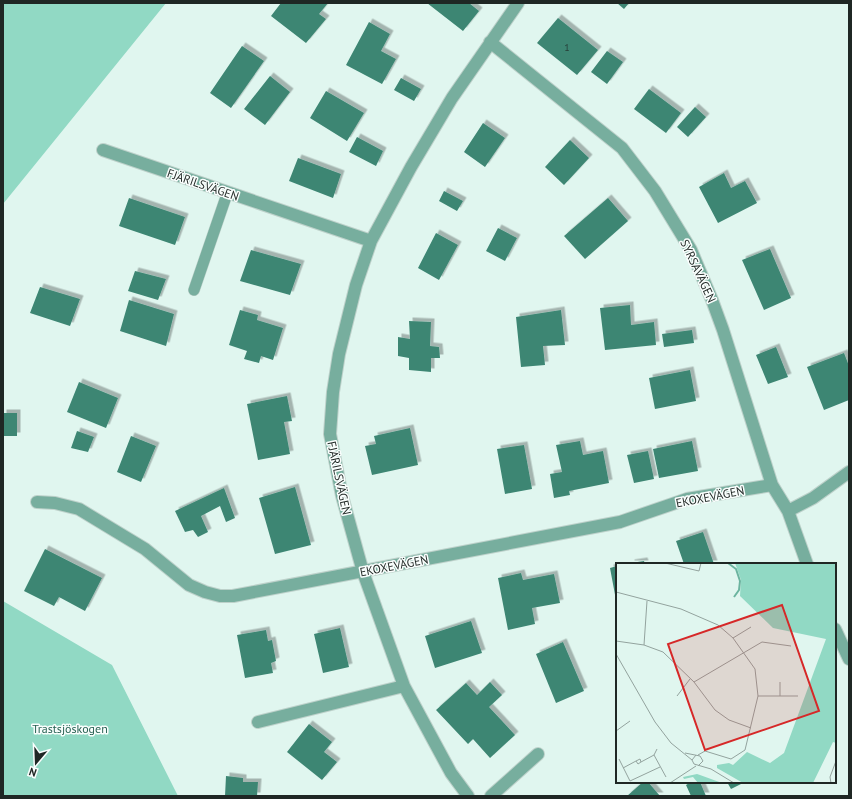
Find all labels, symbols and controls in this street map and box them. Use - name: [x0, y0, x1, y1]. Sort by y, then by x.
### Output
- house number: 1: [564, 41, 570, 54]
- street label: FJÄRILSVÄGEN: [165, 165, 241, 204]
- street label: SYRSAVÄGEN: [677, 237, 720, 305]
- street label: FJÄRILSVÄGEN: [324, 440, 355, 516]
- street label: EKOXEVÄGEN: [674, 483, 745, 511]
- street label: EKOXEVÄGEN: [358, 552, 429, 580]
- inset map: [616, 563, 836, 783]
- park label: Trastsjöskogen: [32, 721, 108, 736]
- north arrow: [16, 743, 56, 783]
- text: N: [27, 765, 38, 780]

